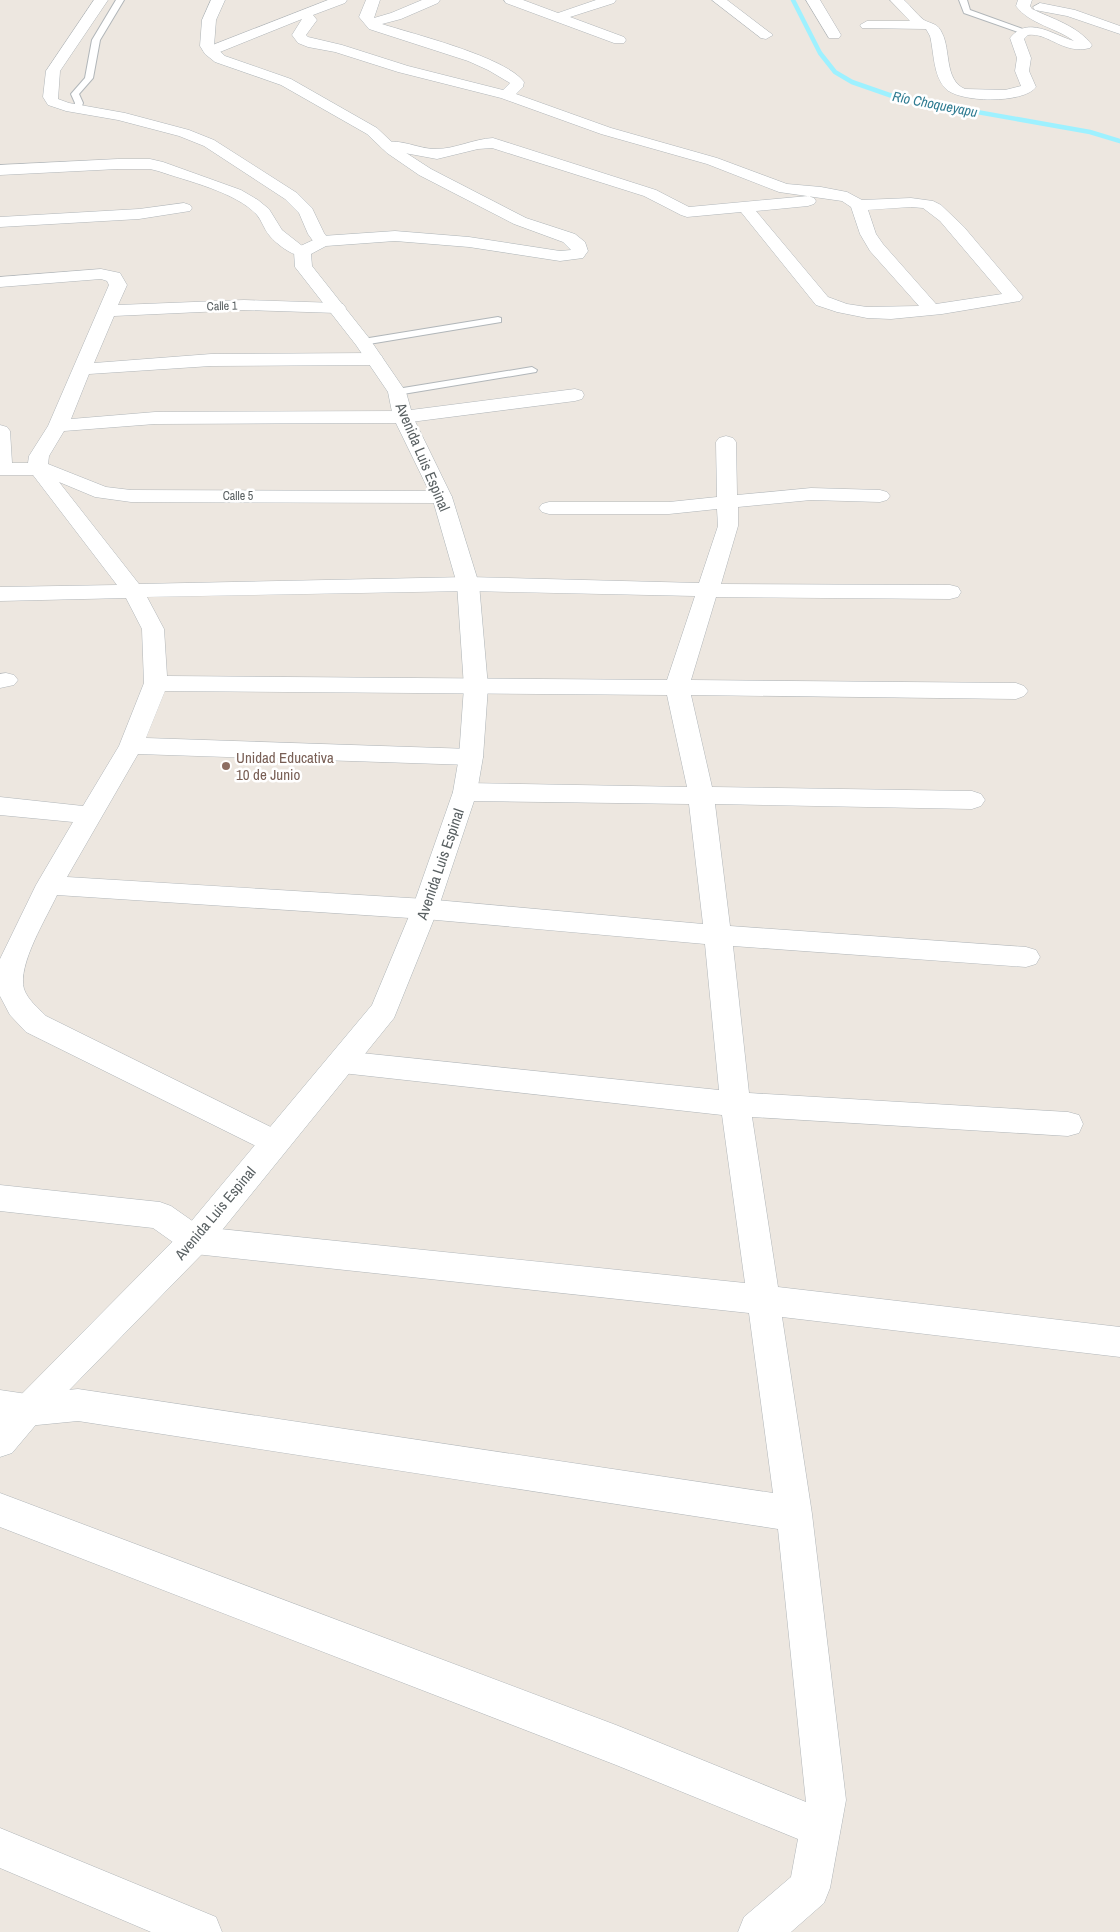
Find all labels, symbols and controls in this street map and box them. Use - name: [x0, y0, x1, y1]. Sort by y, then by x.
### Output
- water label: Río Choqueyapu: [891, 87, 980, 121]
- street label: Calle 1: [206, 297, 238, 315]
- street label: Avenida Luis Espinal: [390, 399, 455, 515]
- street label: Calle 5: [223, 488, 254, 504]
- place label: Unidad Educativa 10 de Junio: [236, 747, 334, 785]
- marker: Unidad Educativa 10 de Junio: [220, 760, 232, 772]
- street label: Avenida Luis Espinal: [411, 806, 469, 923]
- street label: Avenida Luis Espinal: [169, 1162, 260, 1265]

